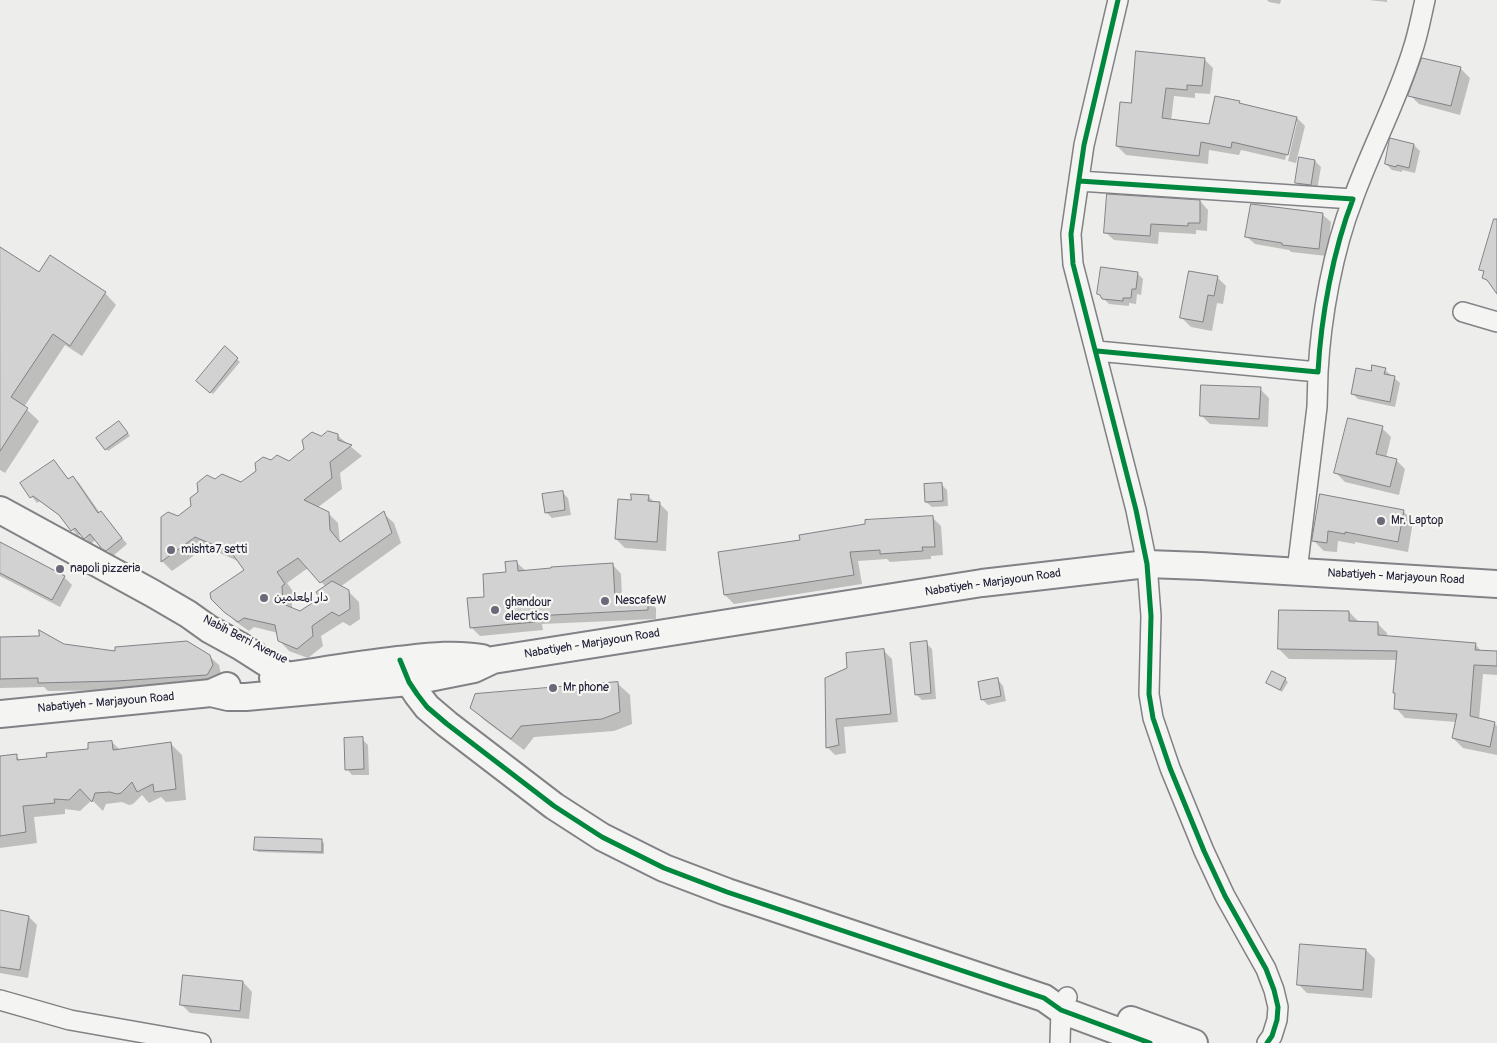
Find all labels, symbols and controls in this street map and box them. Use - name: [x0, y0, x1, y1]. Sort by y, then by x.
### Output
- place label: Mr. Laptop: [1391, 514, 1444, 528]
- marker: Mr. Laptop: [1375, 515, 1387, 527]
- place label: mishta7 setti: [181, 543, 247, 557]
- marker: mishta7 setti: [165, 544, 177, 556]
- place label: napoli pizzeria: [70, 562, 140, 576]
- marker: napoli pizzeria: [54, 563, 66, 575]
- street label: Nabatiyeh - Marjayoun Road: [924, 566, 1062, 600]
- street label: Nabatiyeh - Marjayoun Road: [1327, 566, 1465, 588]
- place label: دار المعلمين: [274, 591, 329, 605]
- marker: دار المعلمين: [258, 592, 270, 604]
- place label: NescafeW: [615, 594, 666, 608]
- marker: NescafeW: [599, 595, 611, 607]
- place label: ghandour elecrtics: [505, 596, 551, 624]
- marker: ghandour elecrtics: [489, 604, 501, 616]
- street label: Nabih Berri Avenue: [200, 613, 290, 667]
- street label: Nabatiyeh - Marjayoun Road: [523, 626, 661, 662]
- place label: Mr phone: [563, 681, 609, 695]
- marker: Mr phone: [547, 682, 559, 694]
- street label: Nabatiyeh - Marjayoun Road: [37, 690, 175, 716]

